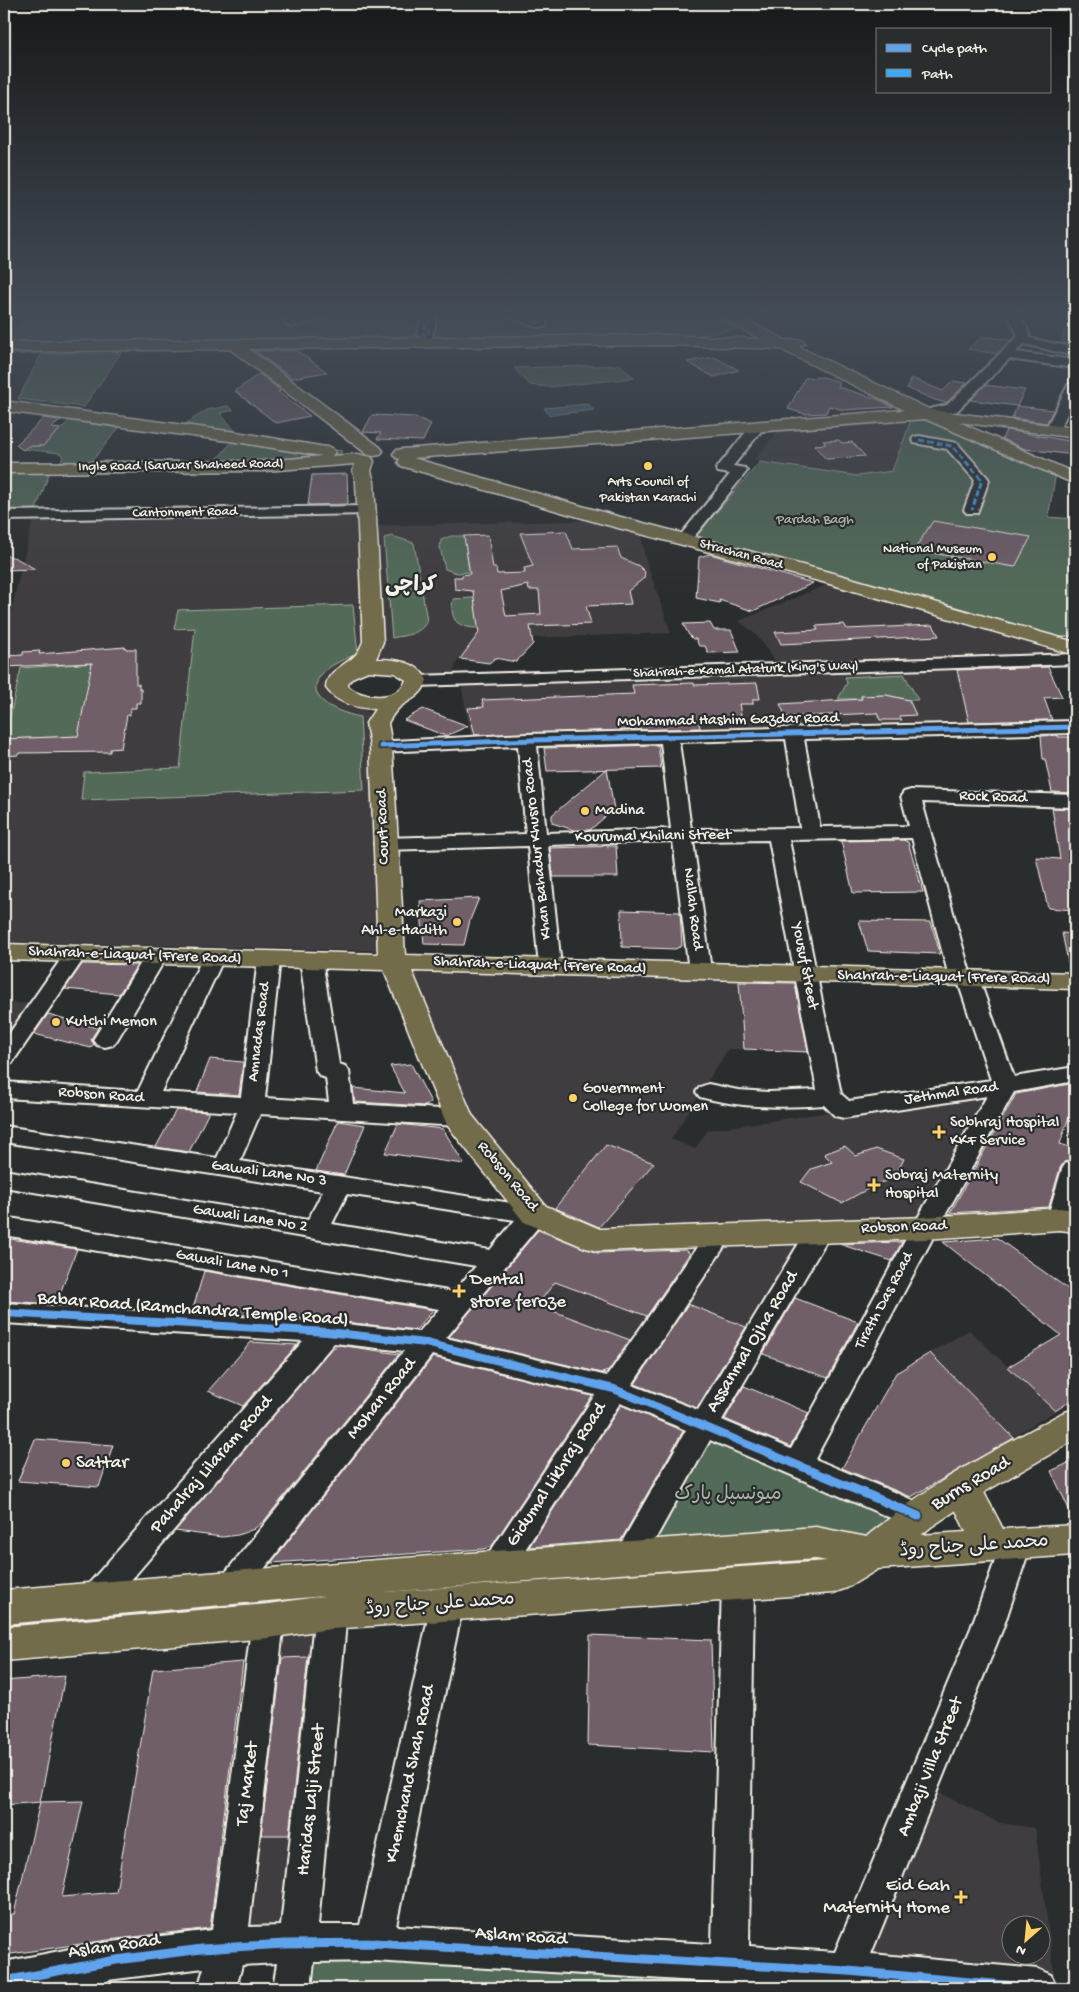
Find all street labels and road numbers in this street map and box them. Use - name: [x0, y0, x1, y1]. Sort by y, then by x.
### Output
- street label: Ingle Road (Sarwar Shaheed Road): [78, 456, 284, 476]
- street label: Cantonment Road: [132, 504, 239, 522]
- street label: Strachan Road: [697, 536, 786, 575]
- street label: Shahrah-e-Kamal Ataturk (King's Way): [633, 658, 859, 682]
- street label: Mohammad Hashim Gazdar Road: [617, 710, 841, 732]
- street label: Khan Bahadur Khusro Road: [519, 756, 557, 941]
- street label: Court Road: [373, 787, 395, 865]
- street label: Rock Road: [959, 787, 1029, 809]
- street label: Kourumal Khilani Street: [575, 826, 733, 848]
- street label: Nallah Road: [678, 867, 707, 953]
- street label: Yousuf Street: [786, 919, 822, 1012]
- street label: Shahrah-e-Liaquat (Frere Road): [28, 943, 242, 969]
- street label: Shahrah-e-Liaquat (Frere Road): [433, 953, 647, 979]
- street label: Shahrah-e-Liaquat (Frere Road): [837, 967, 1051, 989]
- street label: Amnadas Road: [244, 980, 276, 1083]
- street label: Jethmal Road: [903, 1078, 1001, 1110]
- street label: Robson Road: [58, 1084, 146, 1109]
- street label: Robson Road: [472, 1138, 543, 1217]
- street label: Gawali Lane No 3: [210, 1157, 328, 1191]
- street label: Gawali Lane No 2: [191, 1201, 309, 1237]
- street label: Robson Road: [861, 1217, 949, 1239]
- street label: Gawali Lane No 1: [174, 1246, 290, 1284]
- street label: Tirath Das Road: [851, 1248, 919, 1354]
- street label: Assanmal Ojha Road: [702, 1265, 805, 1417]
- street label: Babar Road (Ramchandra Temple Road): [36, 1288, 349, 1332]
- street label: Mohan Road: [342, 1352, 423, 1445]
- street label: Pahalraj Lilaram Road: [145, 1390, 280, 1540]
- street label: Gidumal Likhraj Road: [502, 1397, 613, 1551]
- street label: Burns Road: [927, 1451, 1016, 1517]
- street label: محمد علی جناح روڈ: [899, 1529, 1049, 1564]
- street label: محمد علی جناح روڈ: [365, 1587, 515, 1622]
- street label: Khemchand Shah Road: [381, 1681, 442, 1865]
- street label: Ambaji Villa Street: [893, 1692, 970, 1840]
- street label: Haridas Lalji Street: [293, 1721, 332, 1877]
- street label: Taj Market: [231, 1739, 265, 1828]
- street label: Aslam Road: [474, 1922, 570, 1952]
- street label: Aslam Road: [67, 1929, 163, 1965]

